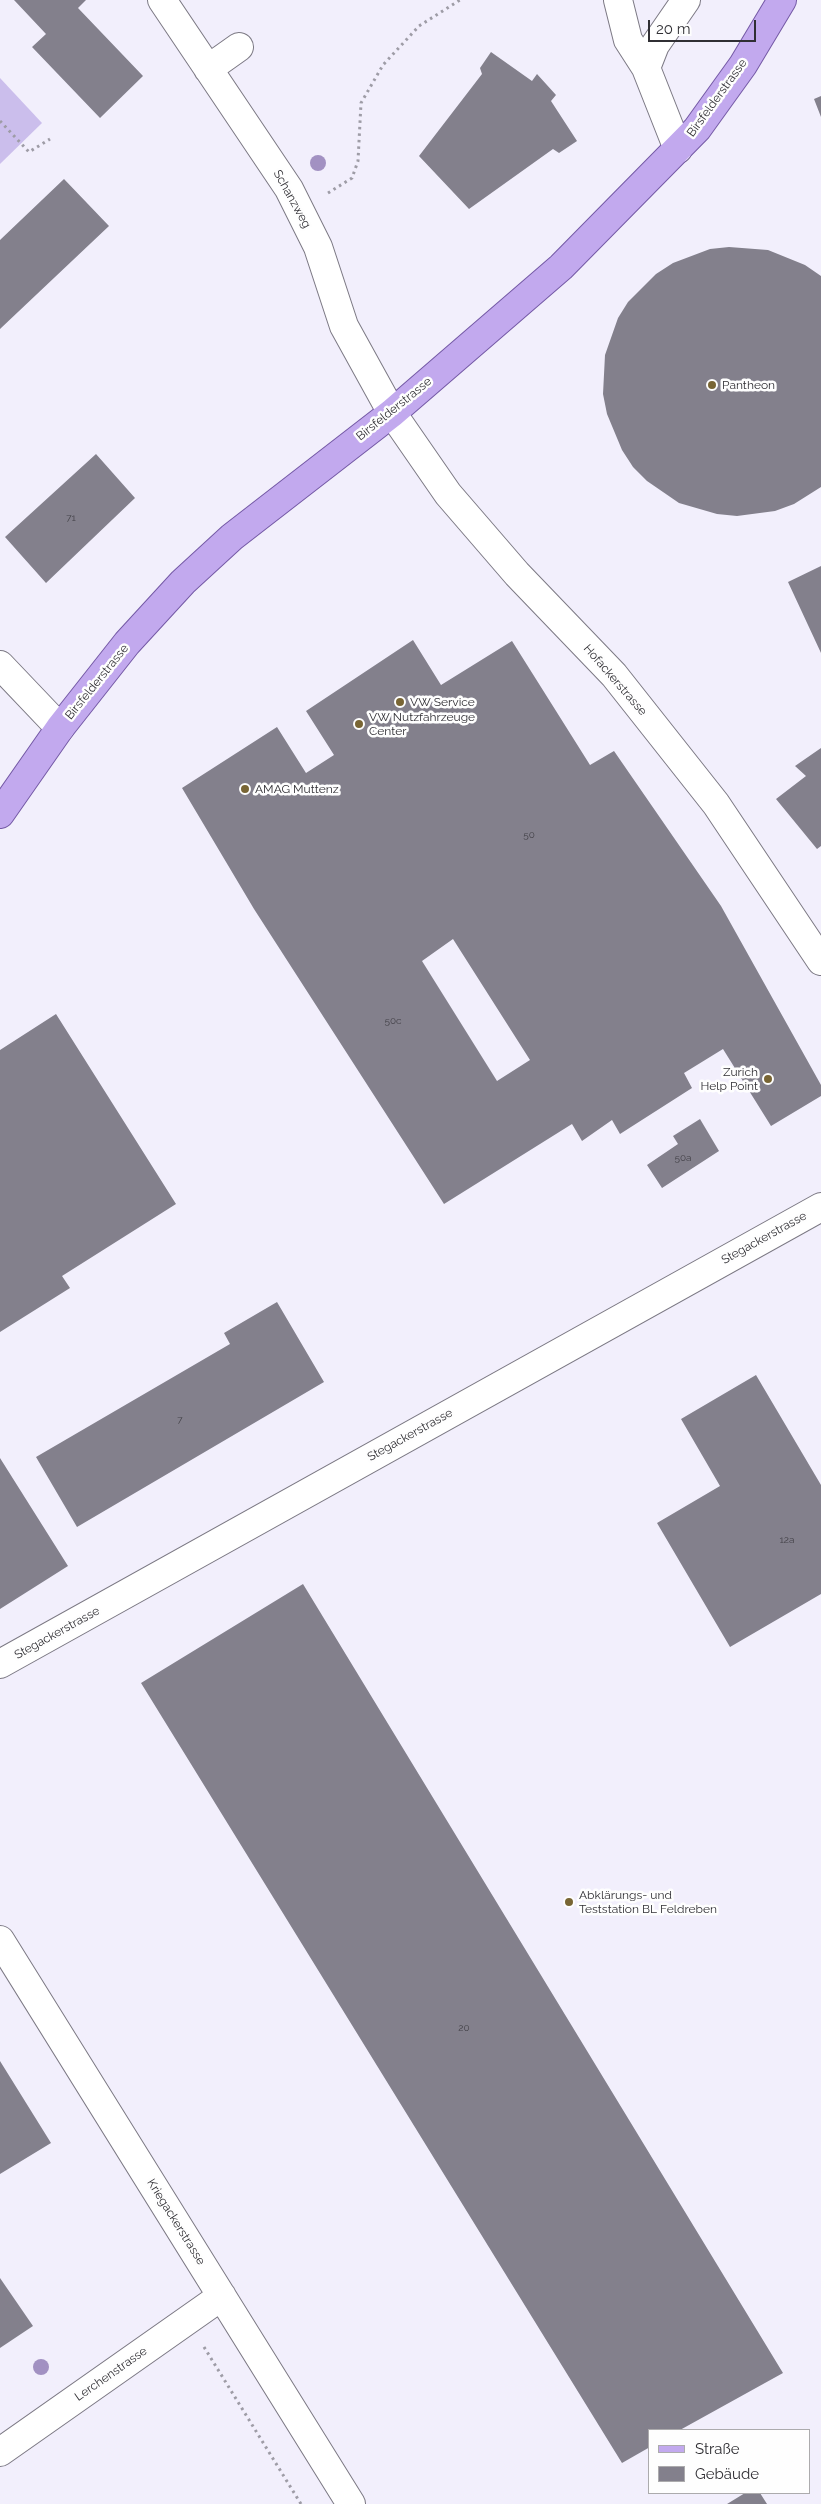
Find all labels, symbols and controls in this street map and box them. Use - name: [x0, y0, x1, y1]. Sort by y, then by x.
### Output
- scale bar: [651, 10, 758, 42]
- text: 20 m: [656, 20, 691, 38]
- street label: Birsfelderstrasse: [684, 56, 750, 140]
- street label: Schanzweg: [270, 167, 314, 231]
- street label: Birsfelderstrasse: [353, 374, 435, 444]
- place label: Pantheon: [722, 378, 775, 392]
- marker: Pantheon: [706, 379, 718, 391]
- house number: 71: [66, 512, 76, 524]
- street label: Birsfelderstrasse: [62, 641, 132, 723]
- street label: Hofackerstrasse: [580, 642, 650, 718]
- place label: VW Service: [410, 695, 475, 709]
- marker: VW Service: [394, 696, 406, 708]
- place label: VW Nutzfahrzeuge Center: [369, 710, 475, 738]
- marker: VW Nutzfahrzeuge Center: [353, 718, 365, 730]
- place label: AMAG Muttenz: [255, 782, 339, 796]
- marker: AMAG Muttenz: [239, 783, 251, 795]
- house number: 50: [523, 829, 535, 841]
- house number: 50c: [384, 1015, 402, 1027]
- place label: Zurich Help Point: [700, 1065, 758, 1093]
- marker: Zurich Help Point: [762, 1073, 774, 1085]
- house number: 50a: [674, 1152, 692, 1164]
- street label: Stegackerstrasse: [719, 1209, 809, 1267]
- street label: Stegackerstrasse: [365, 1406, 455, 1464]
- house number: 7: [177, 1414, 183, 1426]
- house number: 12a: [780, 1534, 794, 1546]
- street label: Stegackerstrasse: [12, 1604, 102, 1662]
- place label: Abklärungs- und Teststation BL Feldreben: [579, 1888, 717, 1916]
- marker: Abklärungs- und Teststation BL Feldreben: [563, 1896, 575, 1908]
- house number: 20: [458, 2022, 470, 2034]
- street label: Kriegackerstrasse: [144, 2176, 208, 2268]
- street label: Lerchenstrasse: [72, 2344, 150, 2404]
- legend: [648, 2429, 811, 2494]
- text: Straße: [695, 2440, 739, 2458]
- text: Gebäude: [695, 2465, 759, 2483]

